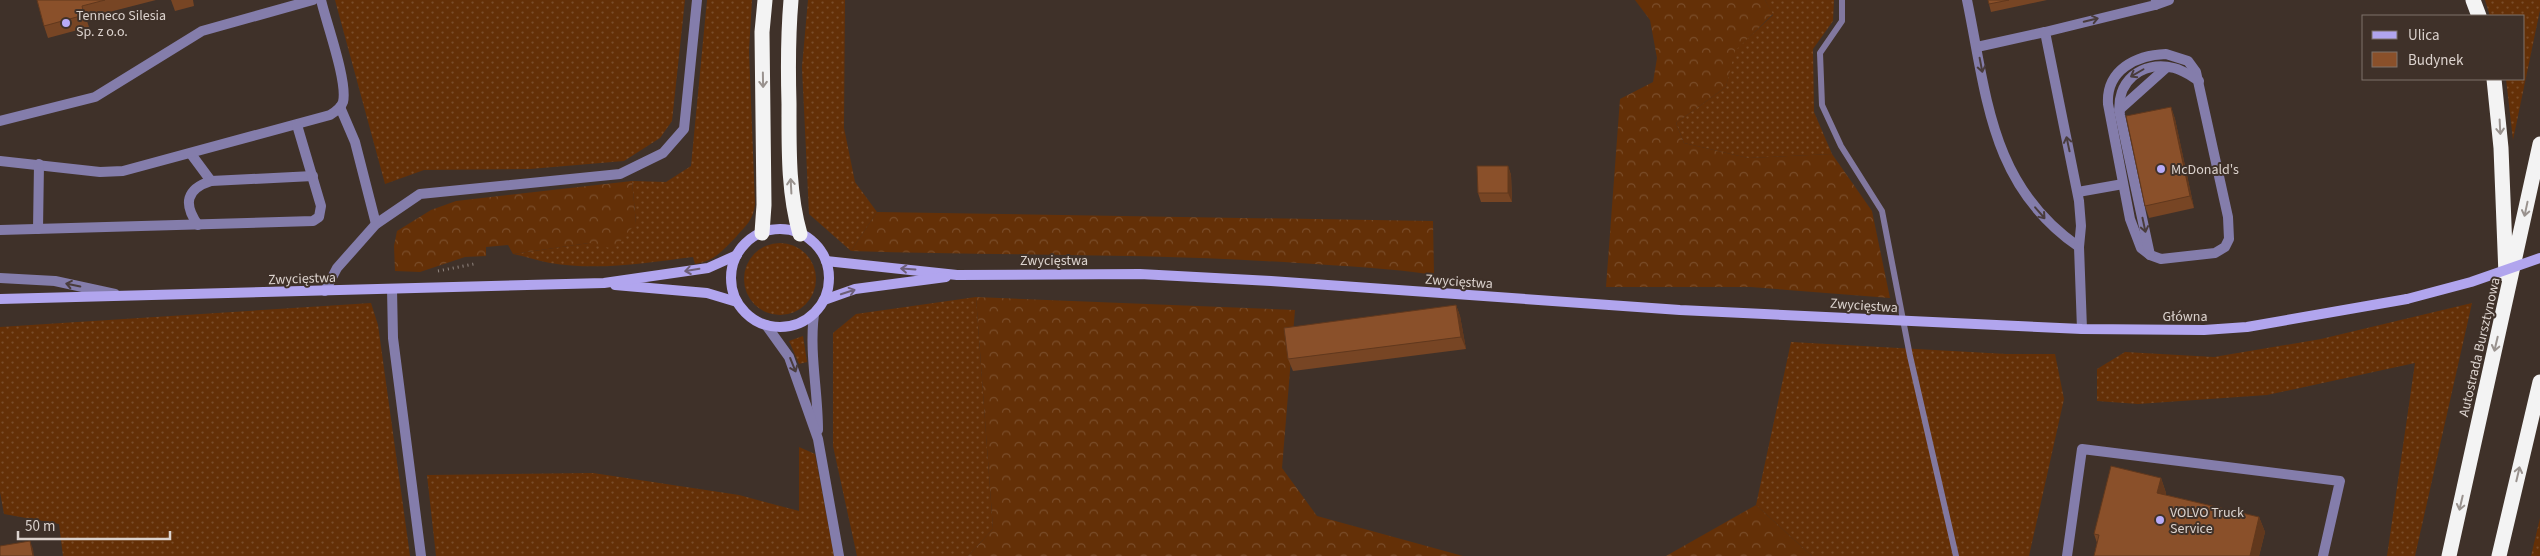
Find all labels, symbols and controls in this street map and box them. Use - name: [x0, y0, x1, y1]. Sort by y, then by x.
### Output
- place label: Tenneco Silesia Sp. z o.o.: [76, 6, 166, 42]
- one-way arrow: [2083, 15, 2099, 25]
- legend: [2362, 15, 2525, 80]
- marker: Tenneco Silesia Sp. z o.o.: [60, 17, 72, 29]
- text: Ulica: [2408, 25, 2439, 46]
- text: Budynek: [2408, 50, 2464, 71]
- one-way arrow: [1976, 56, 1986, 72]
- one-way arrow: [2131, 68, 2145, 78]
- one-way arrow: [758, 72, 768, 88]
- one-way arrow: [2496, 119, 2505, 135]
- one-way arrow: [2063, 137, 2072, 153]
- place label: McDonald's: [2171, 160, 2239, 180]
- marker: McDonald's: [2155, 163, 2167, 175]
- one-way arrow: [786, 178, 795, 194]
- one-way arrow: [2521, 200, 2530, 216]
- one-way arrow: [2034, 207, 2046, 220]
- one-way arrow: [2140, 217, 2149, 233]
- street label: Zwycięstwa: [1020, 251, 1088, 271]
- one-way arrow: [901, 264, 917, 274]
- one-way arrow: [685, 266, 701, 276]
- street label: Zwycięstwa: [268, 268, 336, 290]
- street label: Zwycięstwa: [1424, 270, 1494, 294]
- street label: Autostrada Bursztynowa: [2454, 275, 2506, 419]
- one-way arrow: [66, 280, 82, 289]
- one-way arrow: [840, 287, 855, 296]
- street label: Zwycięstwa: [1829, 294, 1899, 318]
- street label: Główna: [2162, 307, 2208, 327]
- one-way arrow: [2491, 335, 2500, 351]
- one-way arrow: [788, 357, 798, 372]
- one-way arrow: [2514, 467, 2523, 483]
- one-way arrow: [2456, 494, 2465, 510]
- place label: VOLVO Truck Service: [2170, 503, 2244, 539]
- scale bar: [18, 508, 170, 540]
- marker: VOLVO Truck Service: [2154, 514, 2166, 526]
- text: 50 m: [25, 516, 55, 537]

